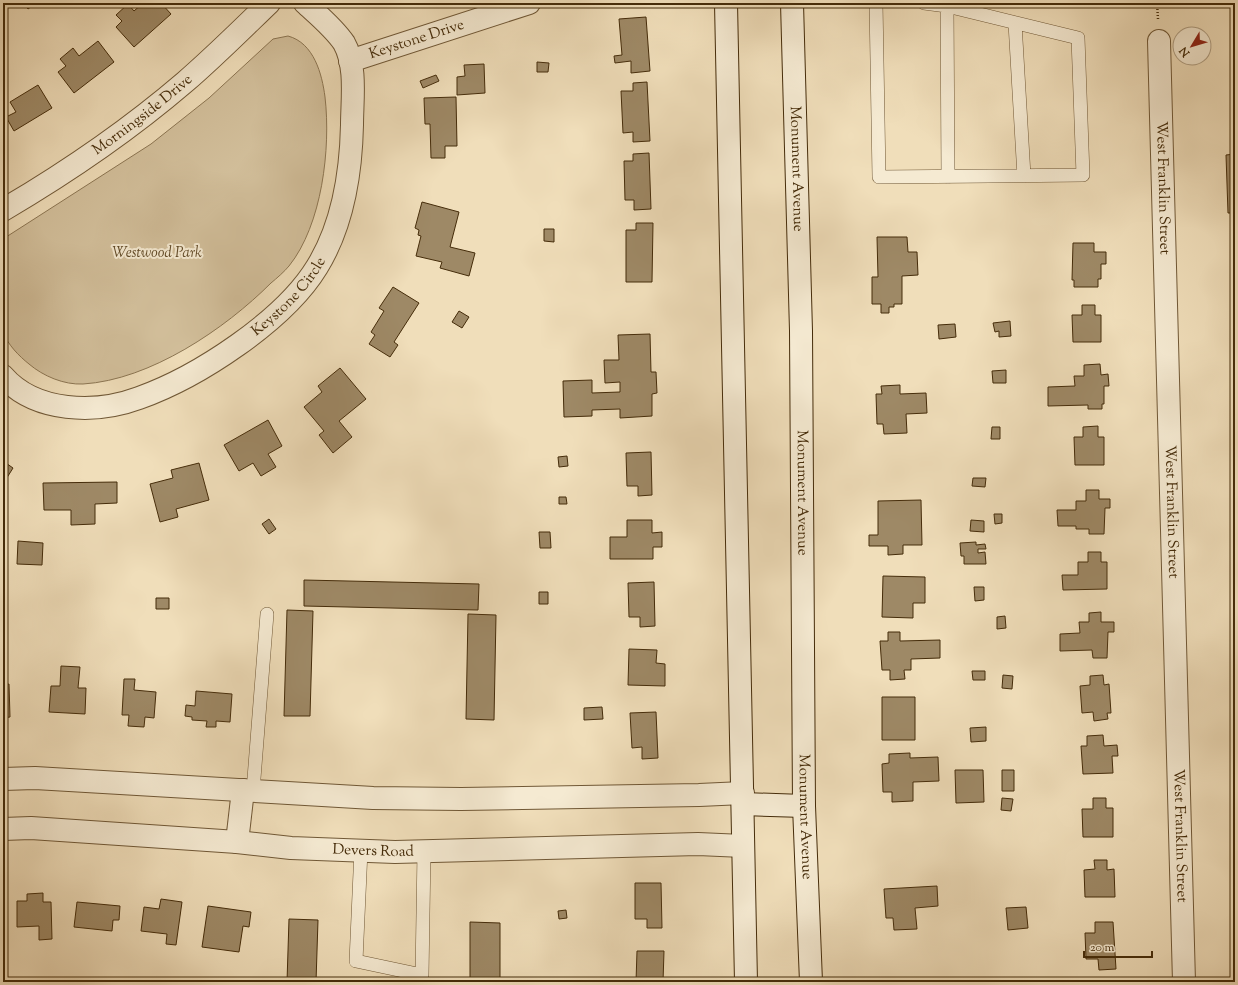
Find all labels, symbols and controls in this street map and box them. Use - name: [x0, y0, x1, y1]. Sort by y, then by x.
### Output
- street label: Keystone Drive: [366, 14, 467, 65]
- north arrow: [1172, 26, 1212, 66]
- text: N: [1176, 43, 1195, 61]
- street label: Morningside Drive: [88, 70, 197, 160]
- street label: Monument Avenue: [784, 106, 809, 232]
- street label: West Franklin Street: [1151, 121, 1175, 255]
- park label: Westwood Park: [112, 243, 202, 264]
- street label: Keystone Circle: [247, 253, 331, 341]
- street label: Monument Avenue: [791, 430, 813, 556]
- street label: West Franklin Street: [1159, 445, 1184, 579]
- street label: Monument Avenue: [793, 754, 817, 880]
- street label: West Franklin Street: [1168, 769, 1192, 903]
- street label: Devers Road: [332, 839, 415, 863]
- scale bar: [1084, 933, 1152, 959]
- text: 20 m: [1090, 939, 1115, 957]

